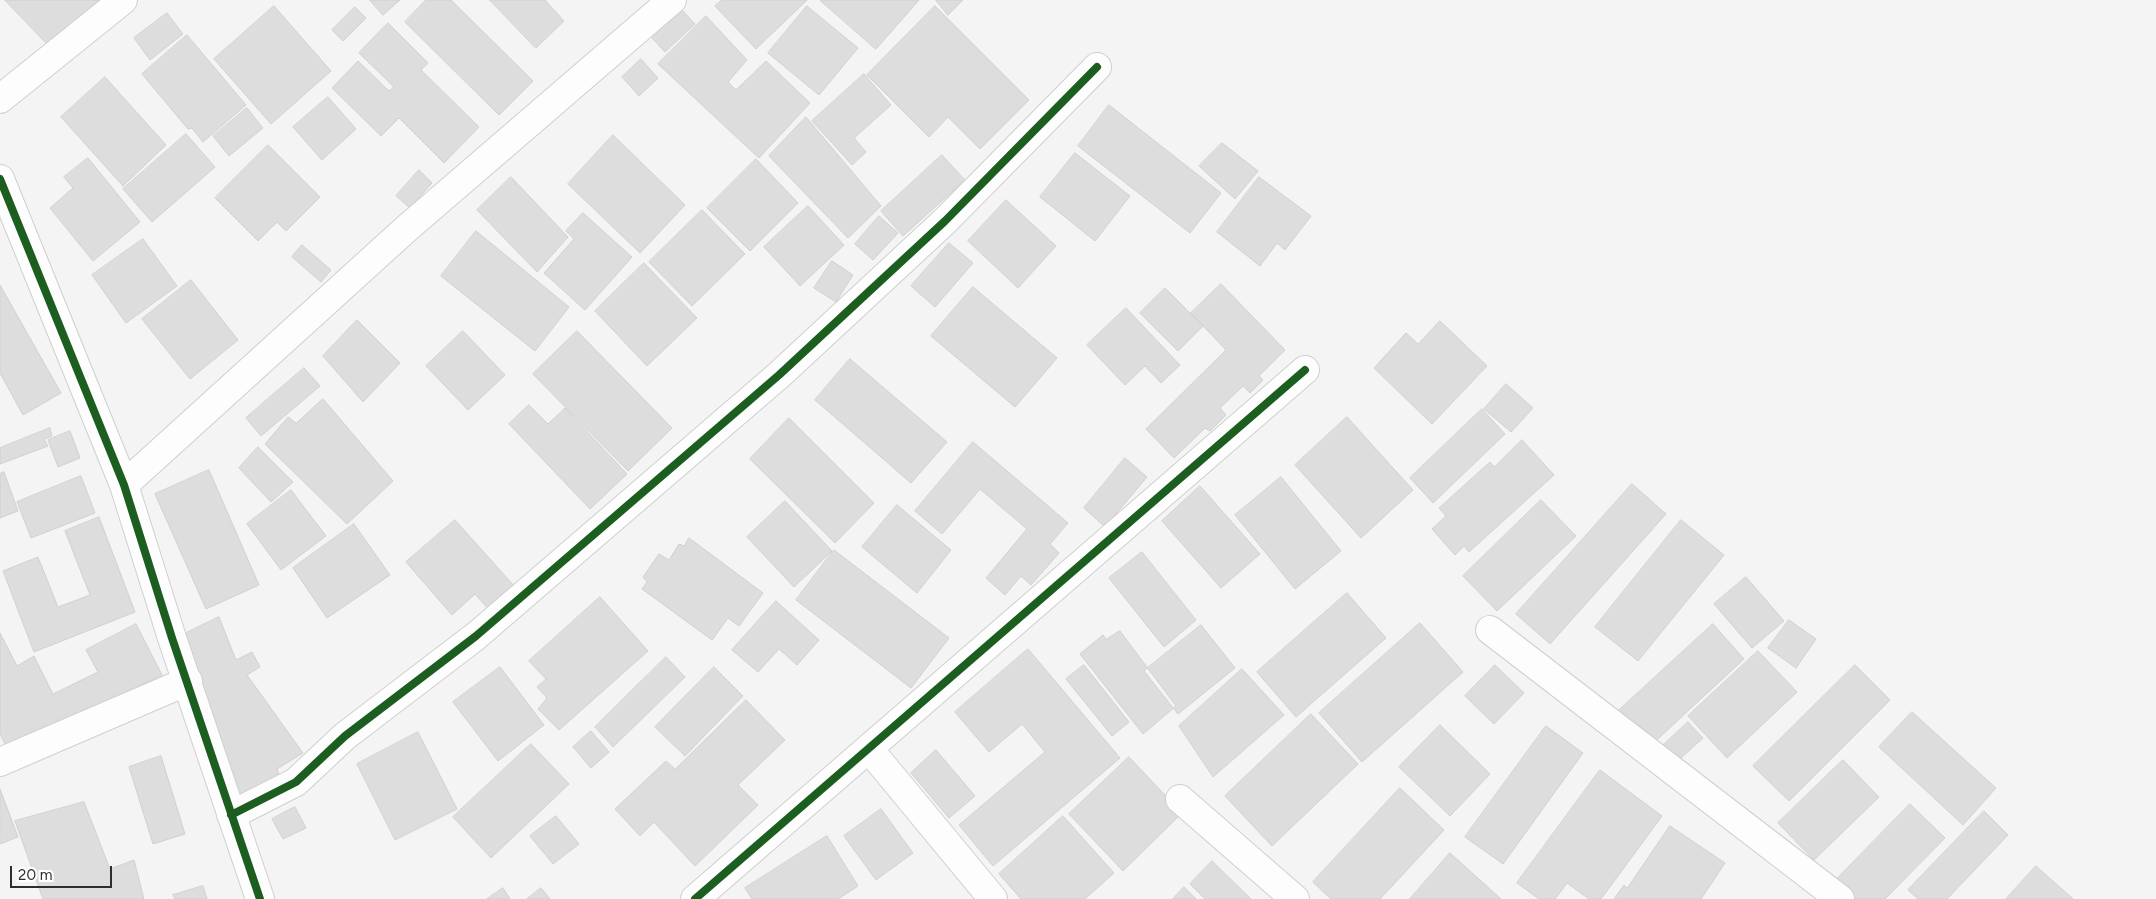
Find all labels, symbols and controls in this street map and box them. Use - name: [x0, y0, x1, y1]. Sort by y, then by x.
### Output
- scale bar: [12, 856, 115, 888]
- text: 20 m: [18, 866, 52, 884]

